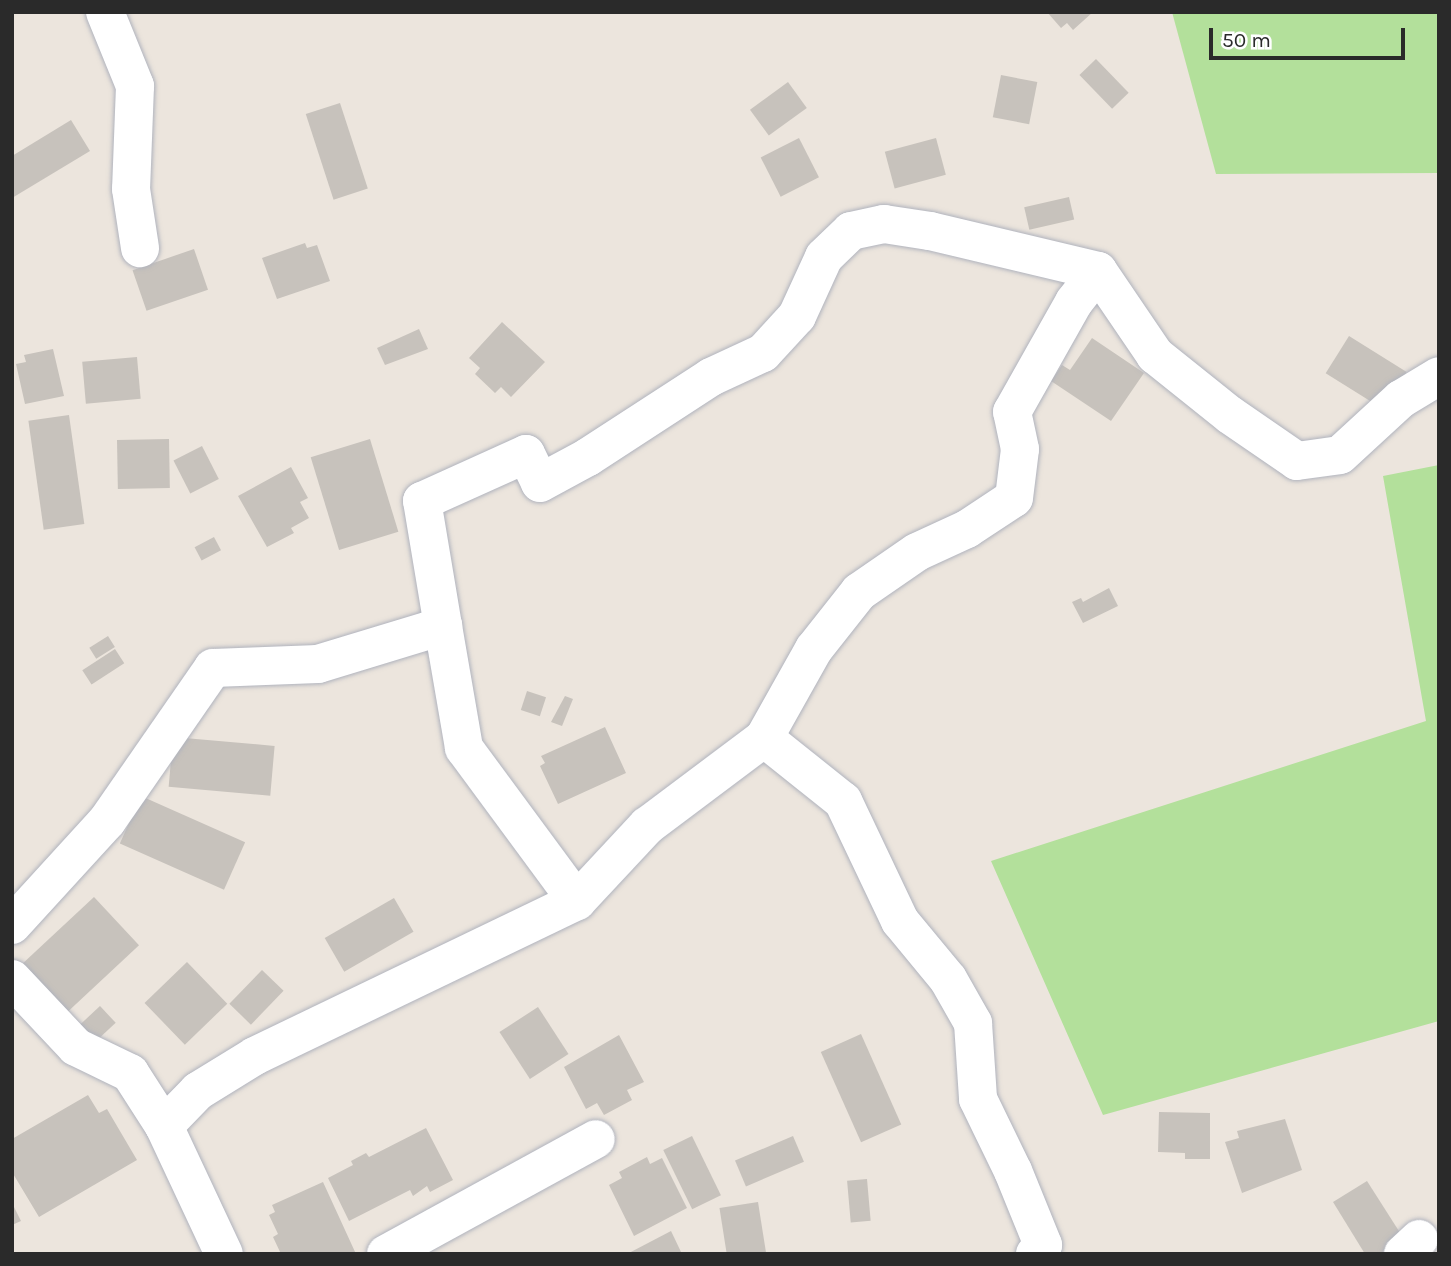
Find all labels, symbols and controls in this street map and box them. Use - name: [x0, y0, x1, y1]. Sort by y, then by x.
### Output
- scale bar: [1213, 14, 1409, 58]
- text: 50 m: [1222, 28, 1271, 52]

